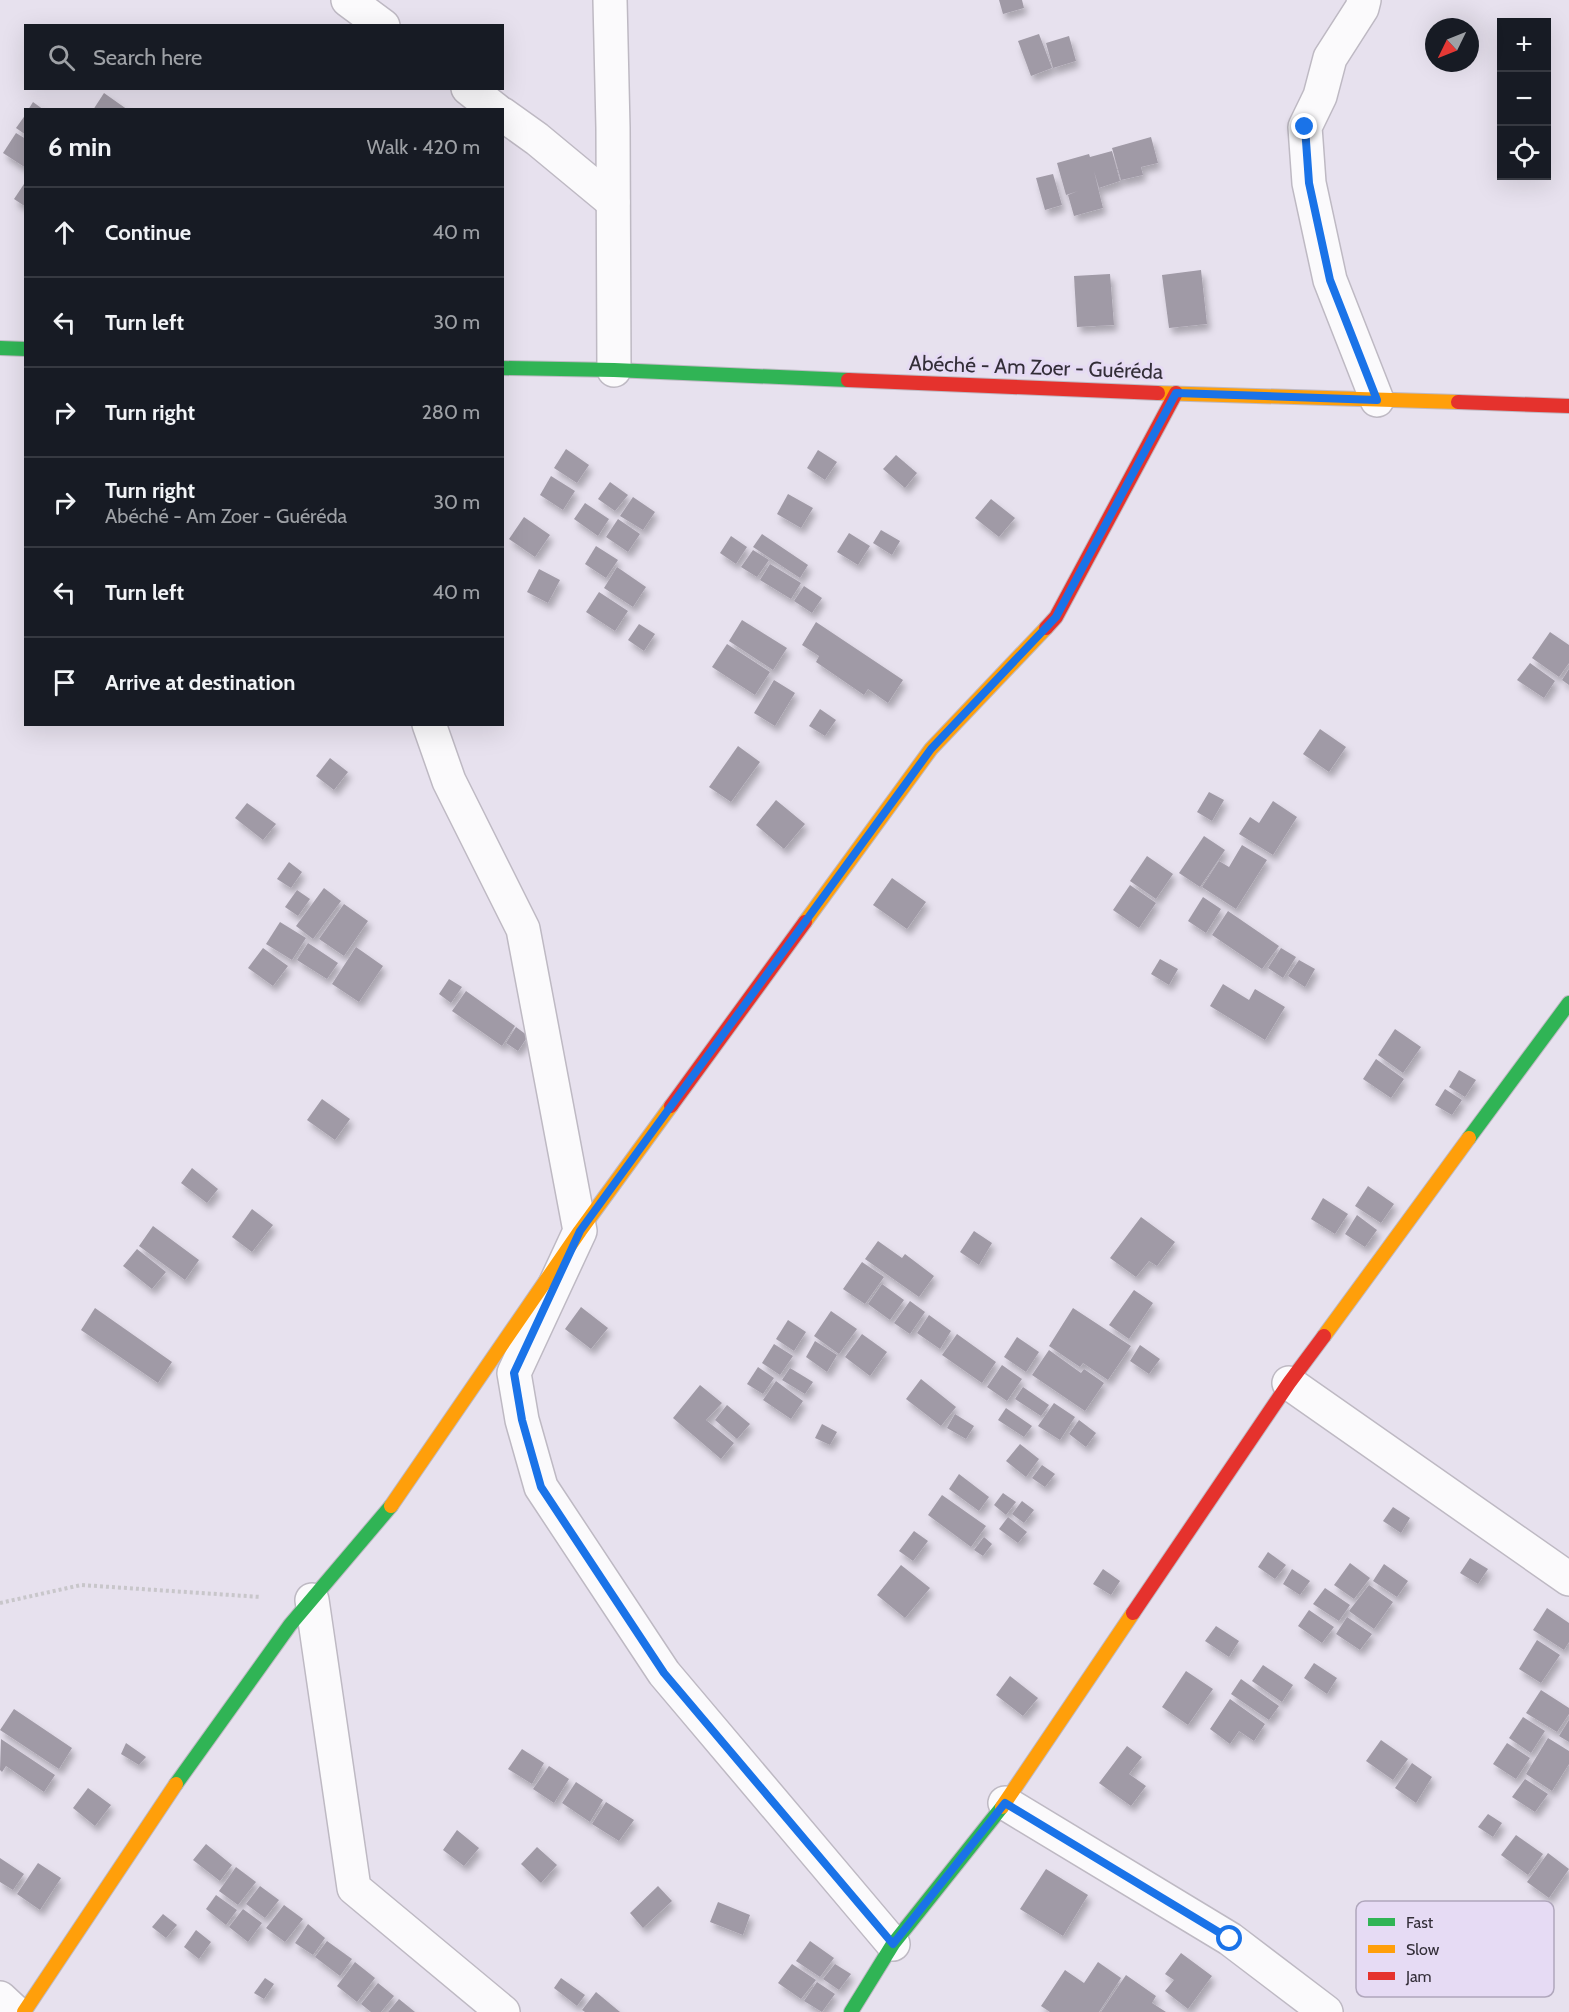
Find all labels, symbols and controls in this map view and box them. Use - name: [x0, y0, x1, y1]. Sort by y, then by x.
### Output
- north arrow: [1425, 18, 1479, 72]
- map controls: [1497, 18, 1551, 180]
- button: +: [1497, 18, 1551, 72]
- search box: [24, 24, 504, 90]
- icon: search: [45, 41, 78, 74]
- text: Search here: [93, 44, 202, 71]
- button: −: [1497, 72, 1551, 126]
- route end: [1291, 113, 1317, 139]
- button: locate: [1497, 126, 1551, 180]
- text: 6 min: [48, 131, 112, 163]
- text: Walk · 420 m: [367, 135, 480, 159]
- icon: ahead: [48, 216, 81, 249]
- text: Continue: [105, 219, 191, 246]
- text: 40 m: [432, 220, 480, 244]
- icon: left: [48, 306, 81, 339]
- text: Turn left: [105, 309, 184, 336]
- text: 30 m: [433, 310, 480, 334]
- street label: Abéché - Am Zoer - Guéréda: [909, 350, 1163, 384]
- icon: right: [48, 396, 81, 429]
- text: Turn right: [105, 399, 195, 426]
- text: 280 m: [421, 400, 480, 424]
- text: Turn right: [105, 477, 195, 504]
- icon: right: [48, 486, 81, 519]
- text: 30 m: [433, 490, 480, 514]
- text: Abéché - Am Zoer - Guéréda: [105, 504, 347, 528]
- icon: left: [48, 576, 81, 609]
- text: Turn left: [105, 579, 184, 606]
- text: 40 m: [432, 580, 480, 604]
- icon: arrive: [48, 666, 81, 699]
- text: Arrive at destination: [105, 669, 295, 696]
- legend: [1356, 1901, 1554, 1997]
- text: Fast: [1406, 1913, 1434, 1932]
- route start: [1216, 1925, 1242, 1951]
- text: Slow: [1406, 1940, 1440, 1959]
- text: Jam: [1405, 1967, 1432, 1986]

